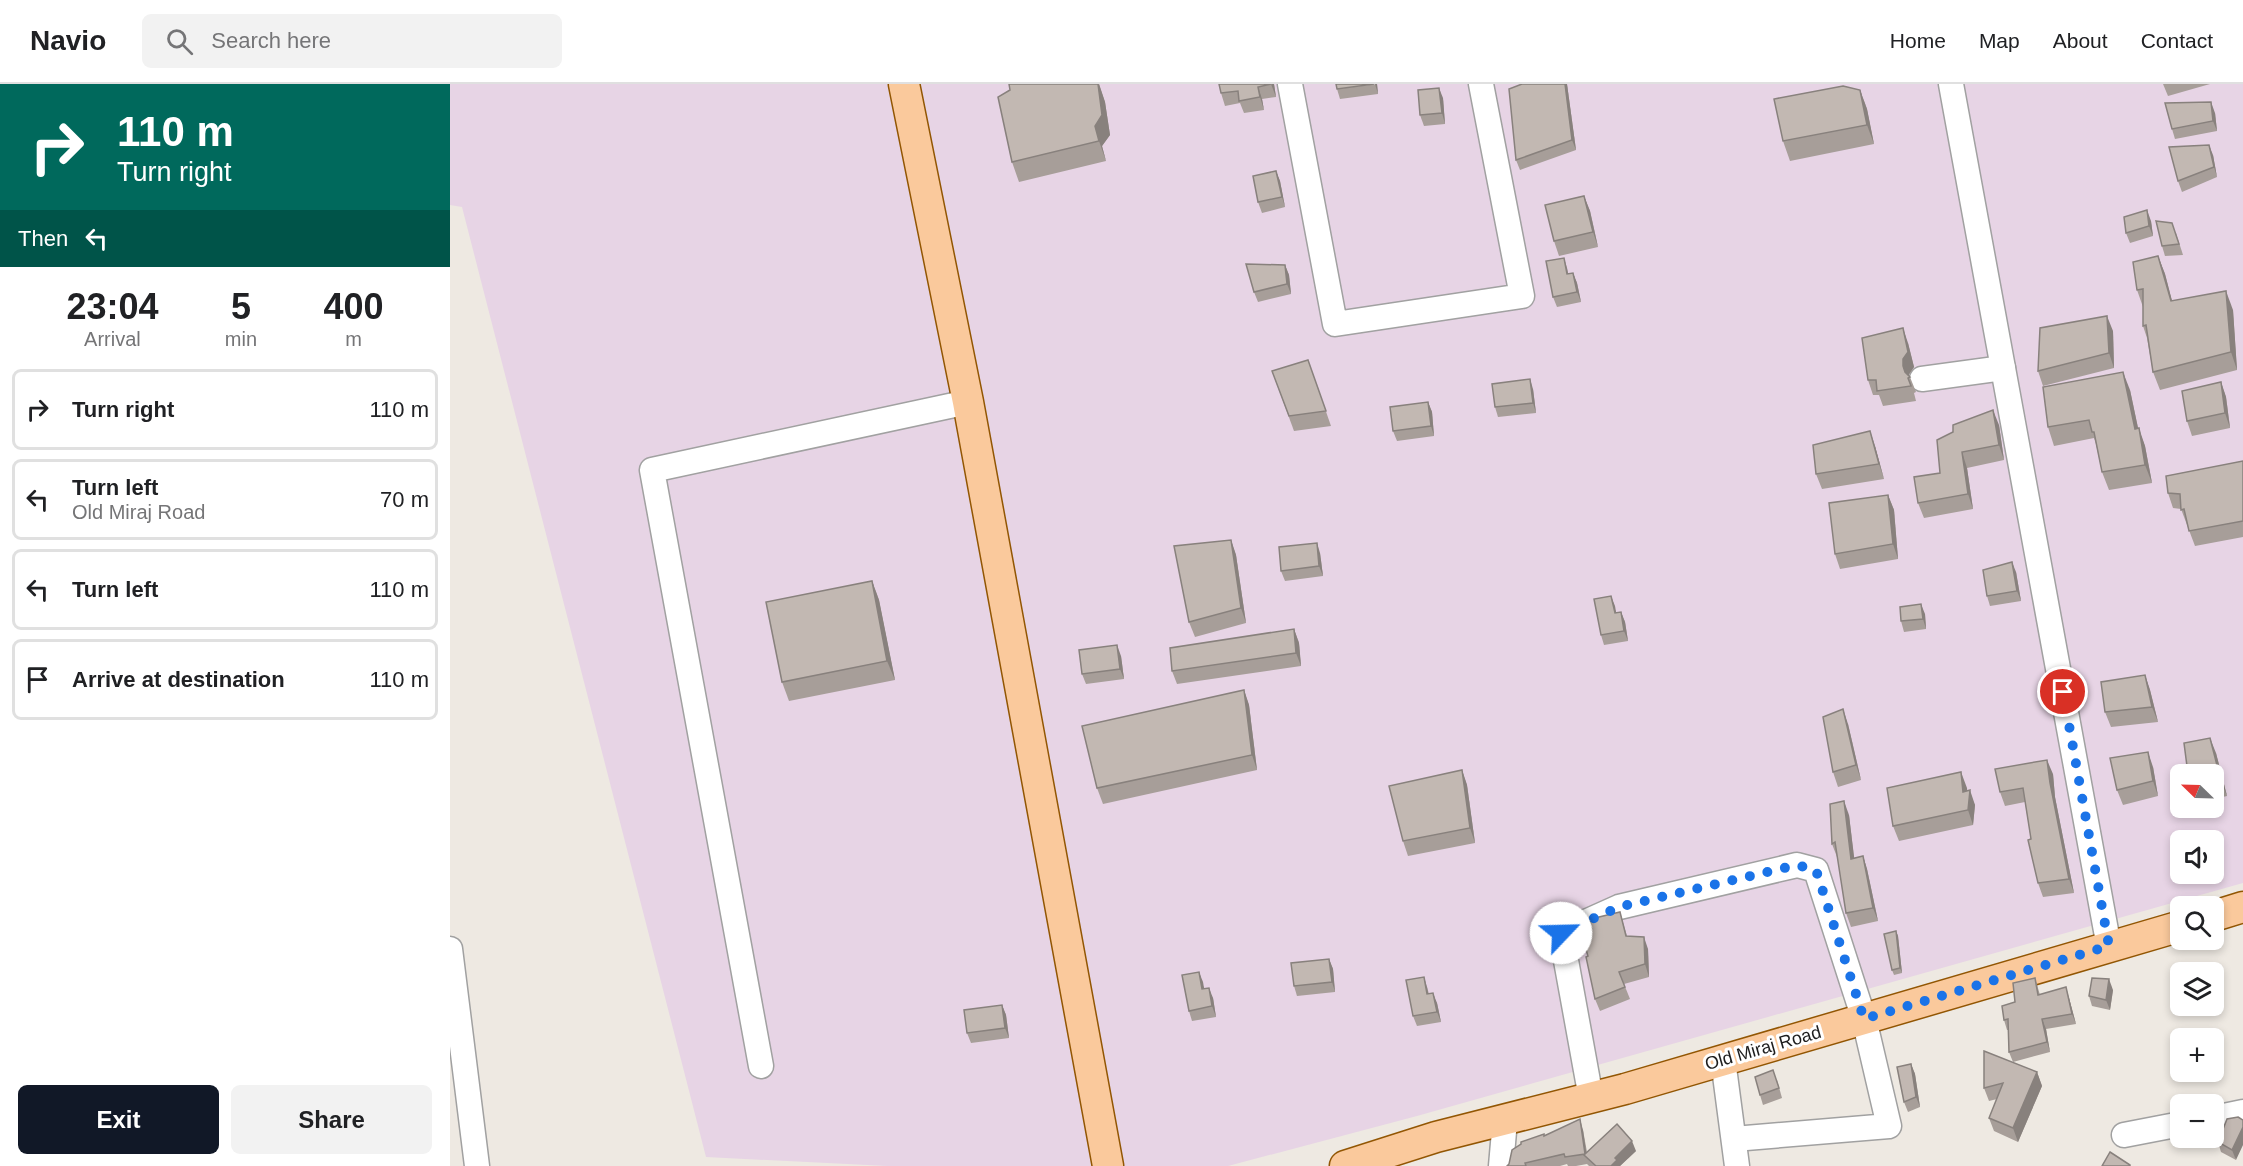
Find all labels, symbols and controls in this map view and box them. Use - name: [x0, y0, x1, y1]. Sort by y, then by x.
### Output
- search box: [142, 14, 562, 68]
- text: Navio: [30, 25, 106, 56]
- icon: search: [163, 25, 196, 58]
- text: Search here: [211, 28, 331, 53]
- text: Home: [1890, 29, 1946, 52]
- text: Map: [1979, 29, 2020, 52]
- text: About: [2053, 29, 2108, 52]
- text: Contact: [2141, 29, 2213, 52]
- icon: right: [18, 108, 96, 186]
- text: 110 m: [117, 108, 234, 155]
- text: Turn right: [117, 157, 232, 187]
- icon: left: [80, 222, 113, 255]
- text: Then: [18, 226, 68, 251]
- text: 23:04: [66, 286, 158, 327]
- text: 5: [231, 286, 251, 327]
- text: 400: [323, 286, 384, 327]
- text: Arrival: [84, 328, 141, 350]
- text: min: [225, 328, 257, 350]
- text: m: [345, 328, 362, 350]
- icon: right: [21, 393, 54, 426]
- text: Turn right: [72, 397, 174, 422]
- text: 110 m: [369, 397, 429, 422]
- text: Turn left: [72, 475, 158, 500]
- icon: left: [21, 483, 54, 516]
- text: 70 m: [380, 487, 429, 512]
- text: Old Miraj Road: [72, 501, 205, 523]
- icon: left: [21, 573, 54, 606]
- text: Turn left: [72, 577, 158, 602]
- text: 110 m: [369, 577, 429, 602]
- icon: arrive: [21, 663, 54, 696]
- pin: [2037, 666, 2088, 717]
- text: Arrive at destination: [72, 667, 285, 692]
- text: 110 m: [369, 667, 429, 692]
- icon: arrive: [2046, 675, 2079, 708]
- north arrow: [2170, 764, 2224, 818]
- map controls: [2170, 764, 2224, 1148]
- button: sound: [2170, 830, 2224, 884]
- button: search: [2170, 896, 2224, 950]
- position arrow: [1529, 901, 1593, 965]
- button: layers: [2170, 962, 2224, 1016]
- street label: Old Miraj Road: [1703, 1022, 1823, 1074]
- button: +: [2170, 1028, 2224, 1082]
- button: Exit: [18, 1085, 219, 1154]
- button: Share: [231, 1085, 432, 1154]
- button: −: [2170, 1094, 2224, 1148]

